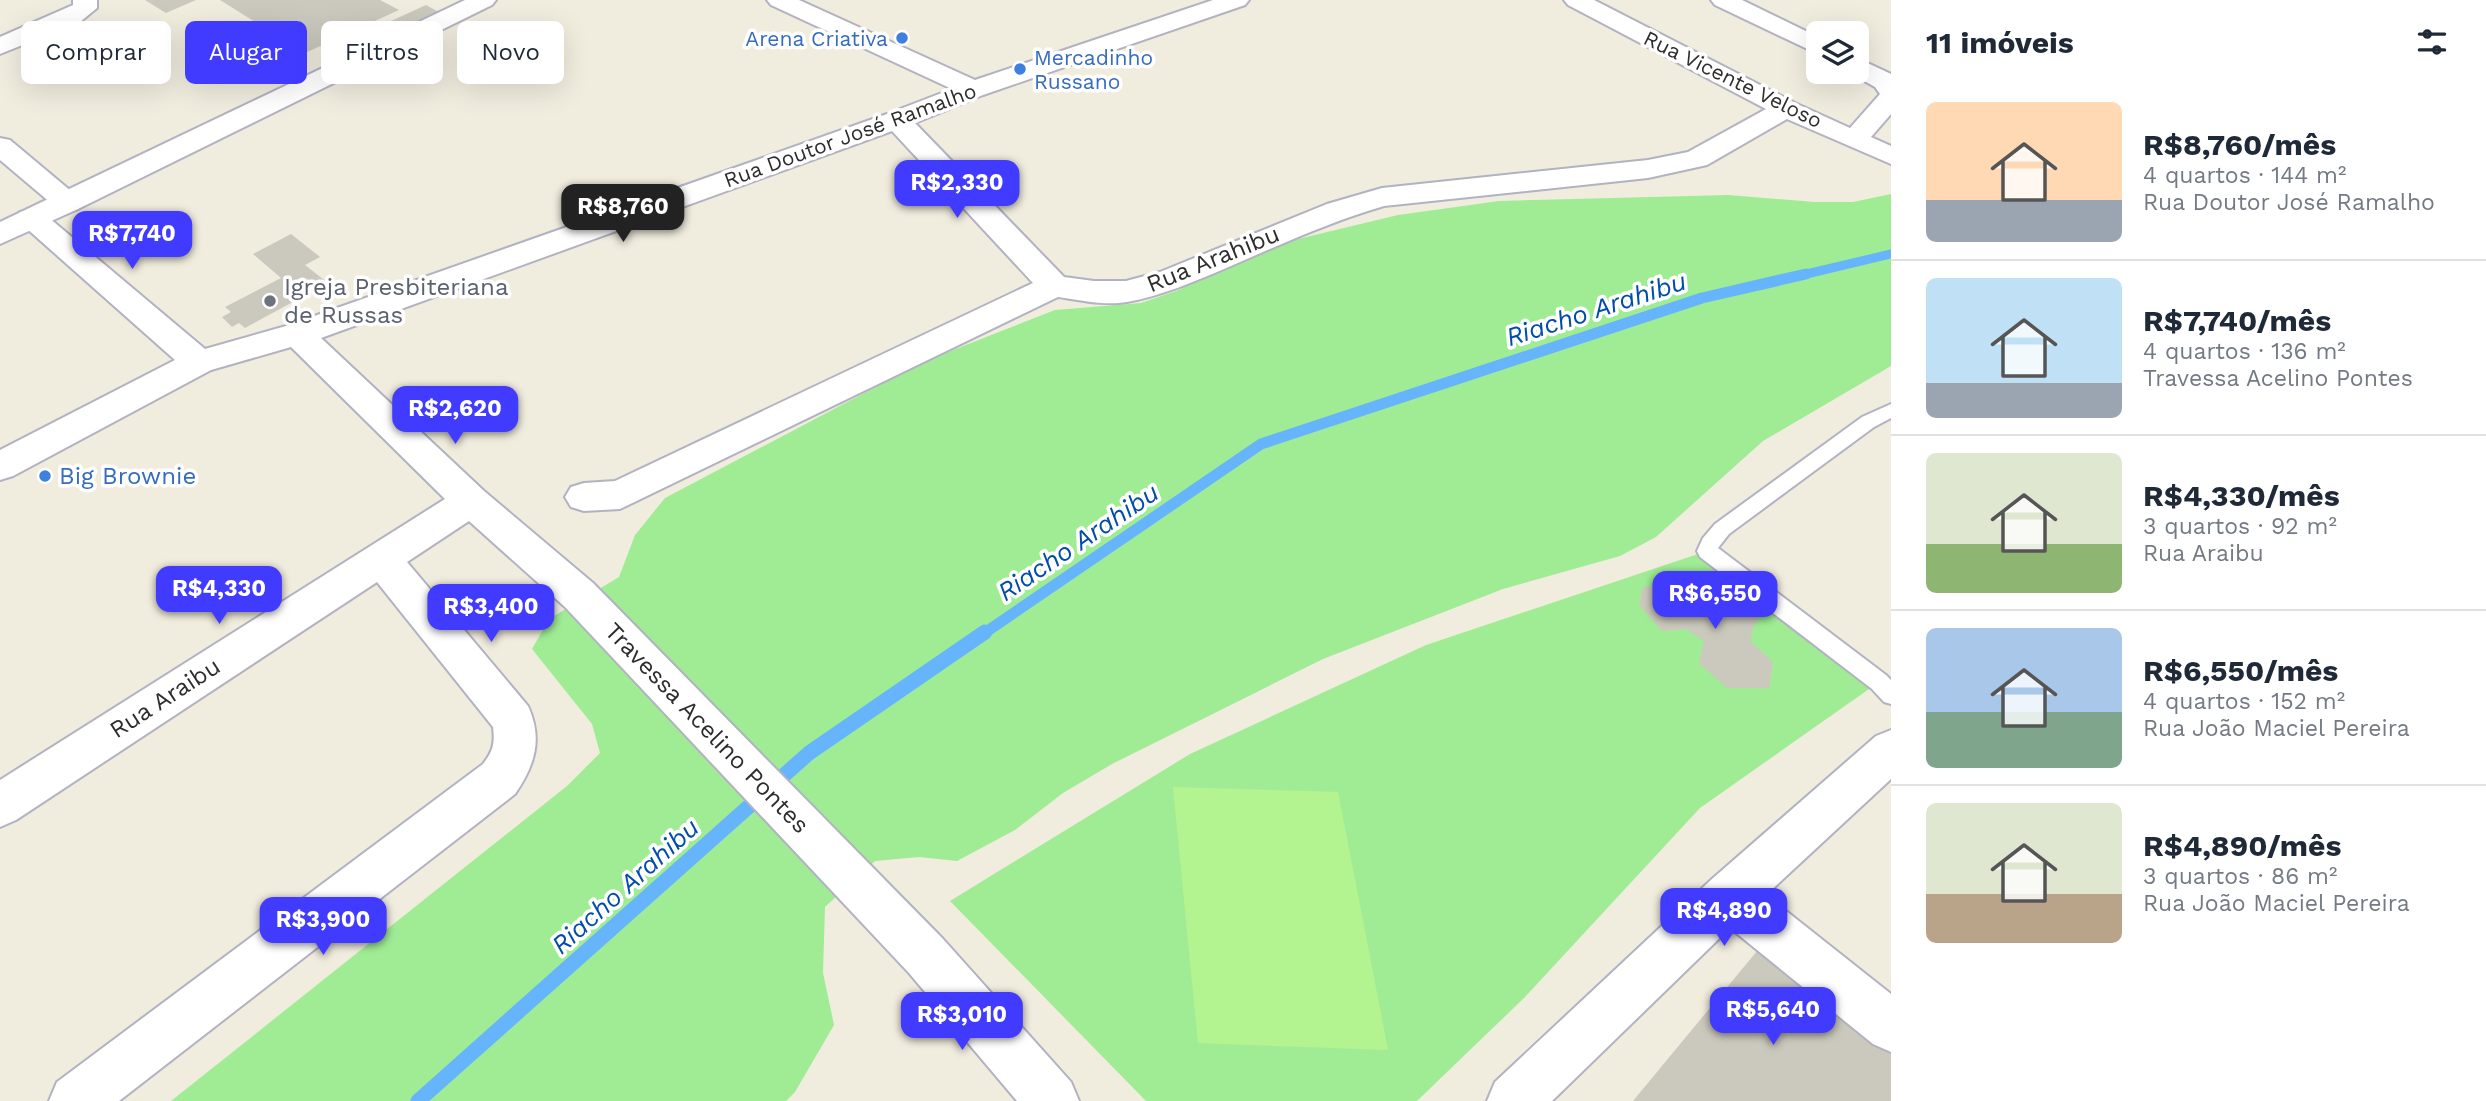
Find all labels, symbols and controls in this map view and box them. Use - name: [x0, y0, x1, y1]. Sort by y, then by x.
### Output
- chip: Comprar: [21, 21, 171, 84]
- chip: Alugar: [185, 21, 307, 84]
- chip: Filtros: [321, 21, 443, 84]
- chip: Novo: [457, 21, 564, 84]
- map controls: [1806, 21, 1869, 84]
- button: layers: [1806, 21, 1869, 84]
- icon: filters: [2413, 23, 2451, 61]
- street label: Rua Vicente Veloso: [1640, 25, 1826, 133]
- text: 11 imóveis: [1926, 25, 2074, 60]
- place label: Arena Criativa: [745, 26, 888, 51]
- marker: Arena Criativa: [894, 30, 910, 46]
- place label: Mercadinho Russano: [1034, 45, 1153, 94]
- marker: Mercadinho Russano: [1012, 61, 1028, 77]
- street label: Rua Doutor José Ramalho: [720, 78, 980, 192]
- text: R$8,760/mês: [2143, 127, 2336, 162]
- icon: home: [1982, 130, 2066, 214]
- pin: R$2,330: [892, 160, 1022, 220]
- text: 4 quartos · 144 m²: [2143, 162, 2346, 189]
- text: R$2,330: [910, 169, 1004, 196]
- pin: R$8,760: [558, 184, 688, 244]
- text: Rua Doutor José Ramalho: [2143, 189, 2435, 216]
- text: R$8,760: [577, 193, 669, 220]
- pin: R$7,740: [67, 212, 197, 271]
- text: R$7,740: [88, 220, 176, 247]
- street label: Rua Arahibu: [1143, 220, 1283, 298]
- water label: Riacho Arahibu: [1502, 266, 1690, 352]
- place label: Igreja Presbiteriana de Russas: [284, 273, 509, 329]
- marker: Igreja Presbiteriana de Russas: [262, 293, 278, 309]
- text: R$7,740/mês: [2143, 303, 2331, 338]
- icon: home: [1982, 306, 2066, 390]
- text: 4 quartos · 136 m²: [2143, 338, 2346, 365]
- text: Travessa Acelino Pontes: [2143, 365, 2413, 392]
- pin: R$2,620: [390, 386, 520, 446]
- text: R$2,620: [408, 395, 502, 422]
- place label: Big Brownie: [59, 462, 196, 490]
- marker: Big Brownie: [37, 468, 53, 484]
- water label: Riacho Arahibu: [992, 477, 1164, 607]
- text: R$4,330/mês: [2143, 478, 2340, 513]
- icon: home: [1982, 481, 2066, 565]
- text: 3 quartos · 92 m²: [2143, 513, 2337, 540]
- text: Rua Araibu: [2143, 540, 2264, 567]
- pin: R$4,330: [154, 566, 284, 626]
- pin: R$6,550: [1650, 572, 1780, 631]
- text: R$4,330: [172, 575, 266, 602]
- text: R$6,550: [1668, 580, 1762, 607]
- pin: R$3,400: [426, 584, 556, 644]
- text: R$3,400: [443, 593, 539, 620]
- street label: Travessa Acelino Pontes: [599, 617, 815, 839]
- street label: Rua Araibu: [105, 652, 225, 744]
- text: R$6,550/mês: [2143, 653, 2338, 688]
- icon: home: [1982, 656, 2066, 740]
- text: 4 quartos · 152 m²: [2143, 688, 2345, 715]
- text: Rua João Maciel Pereira: [2143, 715, 2410, 742]
- water label: Riacho Arahibu: [545, 812, 705, 960]
- text: R$4,890/mês: [2143, 828, 2341, 863]
- icon: home: [1982, 831, 2066, 915]
- text: 3 quartos · 86 m²: [2143, 863, 2337, 890]
- pin: R$4,890: [1659, 888, 1789, 948]
- text: Rua João Maciel Pereira: [2143, 890, 2410, 917]
- text: R$4,890: [1676, 897, 1772, 924]
- pin: R$3,900: [258, 898, 388, 957]
- text: R$3,900: [276, 906, 370, 933]
- pin: R$5,640: [1708, 988, 1838, 1047]
- pin: R$3,010: [897, 992, 1027, 1052]
- text: R$5,640: [1726, 996, 1820, 1023]
- text: R$3,010: [917, 1001, 1007, 1028]

